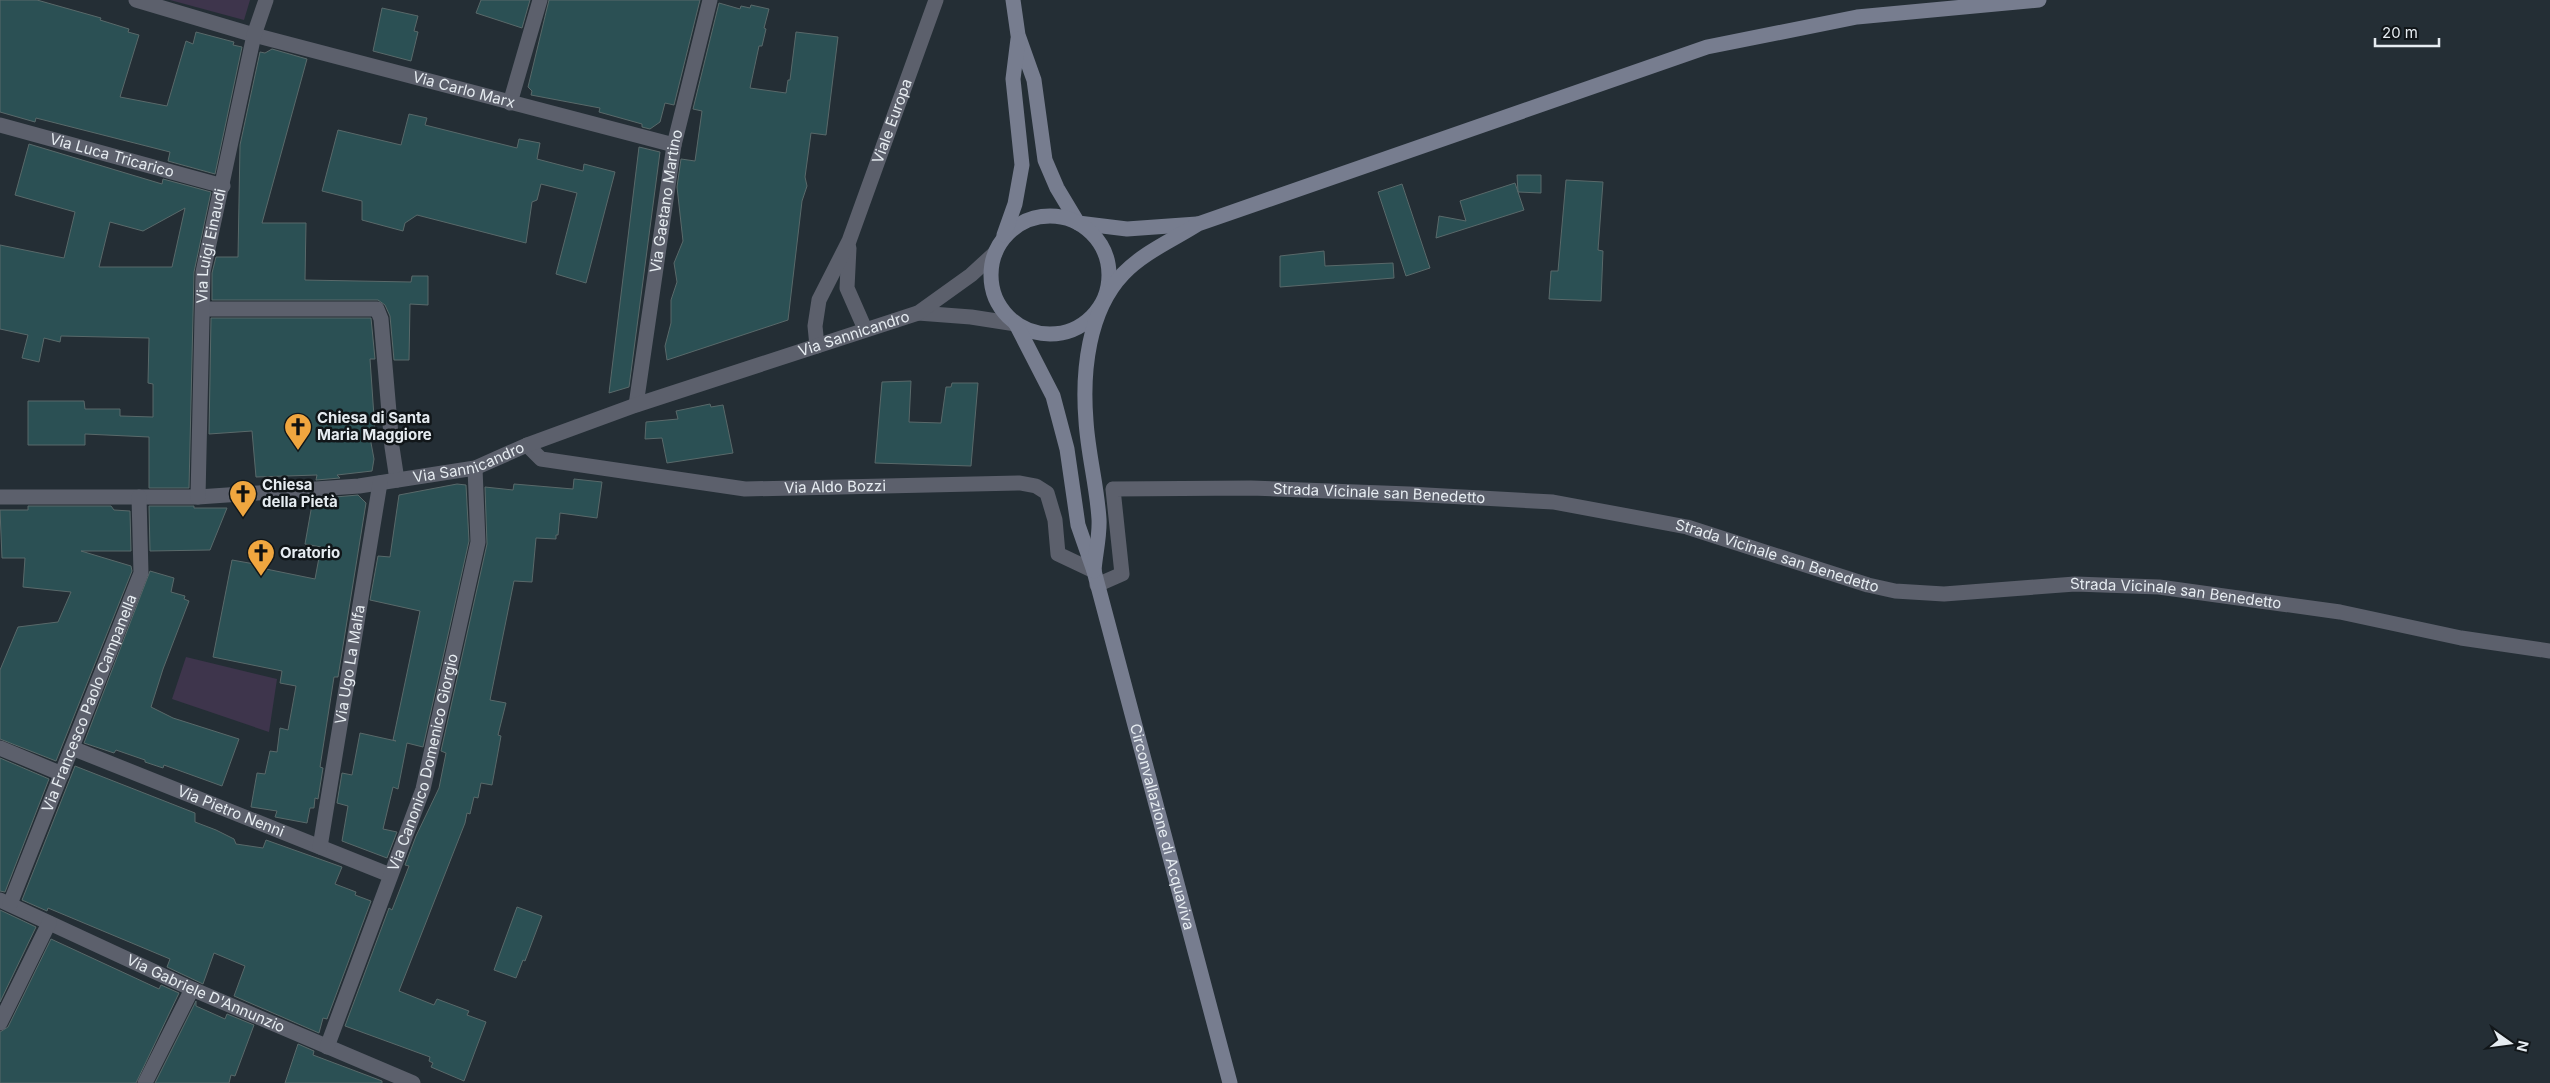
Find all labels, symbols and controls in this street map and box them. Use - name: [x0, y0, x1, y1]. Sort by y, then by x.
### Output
- scale bar: [2375, 15, 2439, 47]
- text: 20 m: [2382, 23, 2418, 42]
- street label: Via Carlo Marx: [411, 67, 517, 112]
- street label: Viale Europa: [868, 76, 916, 166]
- street label: Via Gaetano Martino: [645, 127, 687, 274]
- street label: Via Luca Tricarico: [48, 129, 176, 181]
- street label: Via Luigi Einaudi: [192, 187, 230, 303]
- street label: Via Sannicandro: [796, 306, 912, 360]
- place label: Chiesa di Santa Maria Maggiore: [317, 408, 432, 444]
- church icon: Chiesa di Santa Maria Maggiore: [283, 412, 313, 451]
- street label: Via Sannicandro: [412, 437, 527, 486]
- place label: Chiesa della Pietà: [262, 475, 338, 511]
- street label: Via Aldo Bozzi: [784, 476, 886, 497]
- church icon: Chiesa della Pietà: [228, 479, 258, 518]
- street label: Strada Vicinale san Benedetto: [1273, 479, 1486, 507]
- street label: Strada Vicinale san Benedetto: [1674, 515, 1881, 596]
- church icon: Oratorio: [246, 538, 276, 577]
- place label: Oratorio: [280, 543, 340, 562]
- street label: Strada Vicinale san Benedetto: [2069, 574, 2283, 613]
- street label: Via Francesco Paolo Campanella: [37, 591, 141, 815]
- street label: Via Ugo La Malfa: [330, 603, 369, 726]
- street label: Via Canonico Domenico Giorgio: [383, 652, 462, 874]
- street label: Circonvallazione di Acquaviva: [1126, 722, 1199, 932]
- street label: Via Pietro Nenni: [175, 781, 287, 841]
- street label: Via Gabriele D'Annunzio: [124, 950, 288, 1036]
- north arrow: [2485, 1018, 2535, 1068]
- text: N: [2514, 1039, 2533, 1053]

